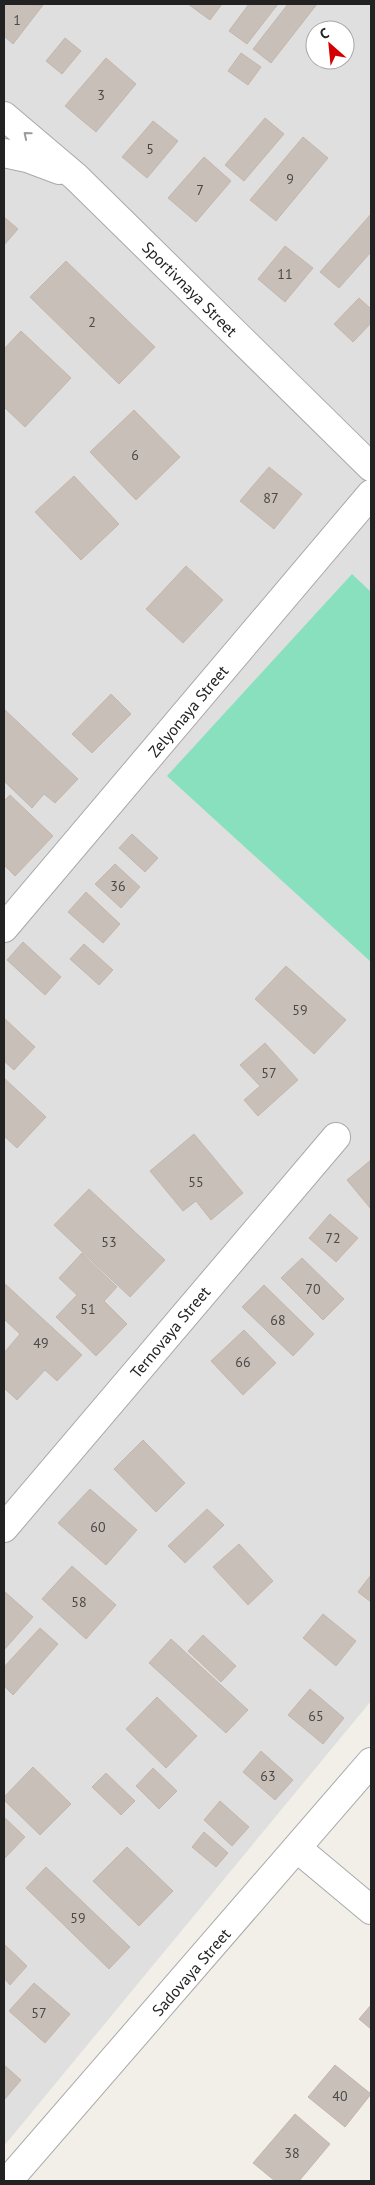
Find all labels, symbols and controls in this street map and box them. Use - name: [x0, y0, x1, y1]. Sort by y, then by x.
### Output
- house number: 1: [13, 11, 21, 29]
- north arrow: [305, 20, 355, 70]
- text: С: [317, 24, 332, 43]
- house number: 3: [97, 86, 105, 104]
- one-way arrow: [23, 132, 32, 141]
- house number: 5: [146, 140, 154, 158]
- house number: 9: [286, 170, 294, 188]
- house number: 7: [196, 181, 204, 199]
- street label: Sportivnaya Street: [138, 237, 242, 341]
- house number: 11: [277, 265, 293, 283]
- house number: 2: [88, 313, 96, 331]
- house number: 6: [131, 446, 139, 464]
- house number: 87: [263, 489, 279, 507]
- street label: Zelyonaya Street: [144, 661, 233, 761]
- house number: 36: [110, 877, 126, 895]
- house number: 59: [292, 1001, 308, 1019]
- house number: 57: [261, 1064, 277, 1082]
- house number: 55: [188, 1173, 204, 1191]
- house number: 72: [325, 1229, 341, 1247]
- house number: 53: [101, 1233, 117, 1251]
- house number: 70: [305, 1280, 321, 1298]
- street label: Ternovaya Street: [126, 1282, 215, 1382]
- house number: 51: [80, 1300, 96, 1318]
- house number: 68: [270, 1311, 286, 1329]
- house number: 49: [33, 1334, 49, 1352]
- house number: 66: [235, 1353, 251, 1371]
- house number: 60: [90, 1518, 106, 1536]
- house number: 58: [71, 1593, 87, 1611]
- house number: 65: [308, 1707, 324, 1725]
- house number: 63: [260, 1767, 276, 1785]
- house number: 59: [70, 1909, 86, 1927]
- street label: Sadovaya Street: [147, 1924, 235, 2020]
- house number: 57: [31, 2004, 47, 2022]
- house number: 40: [332, 2087, 348, 2105]
- house number: 38: [284, 2144, 300, 2162]

